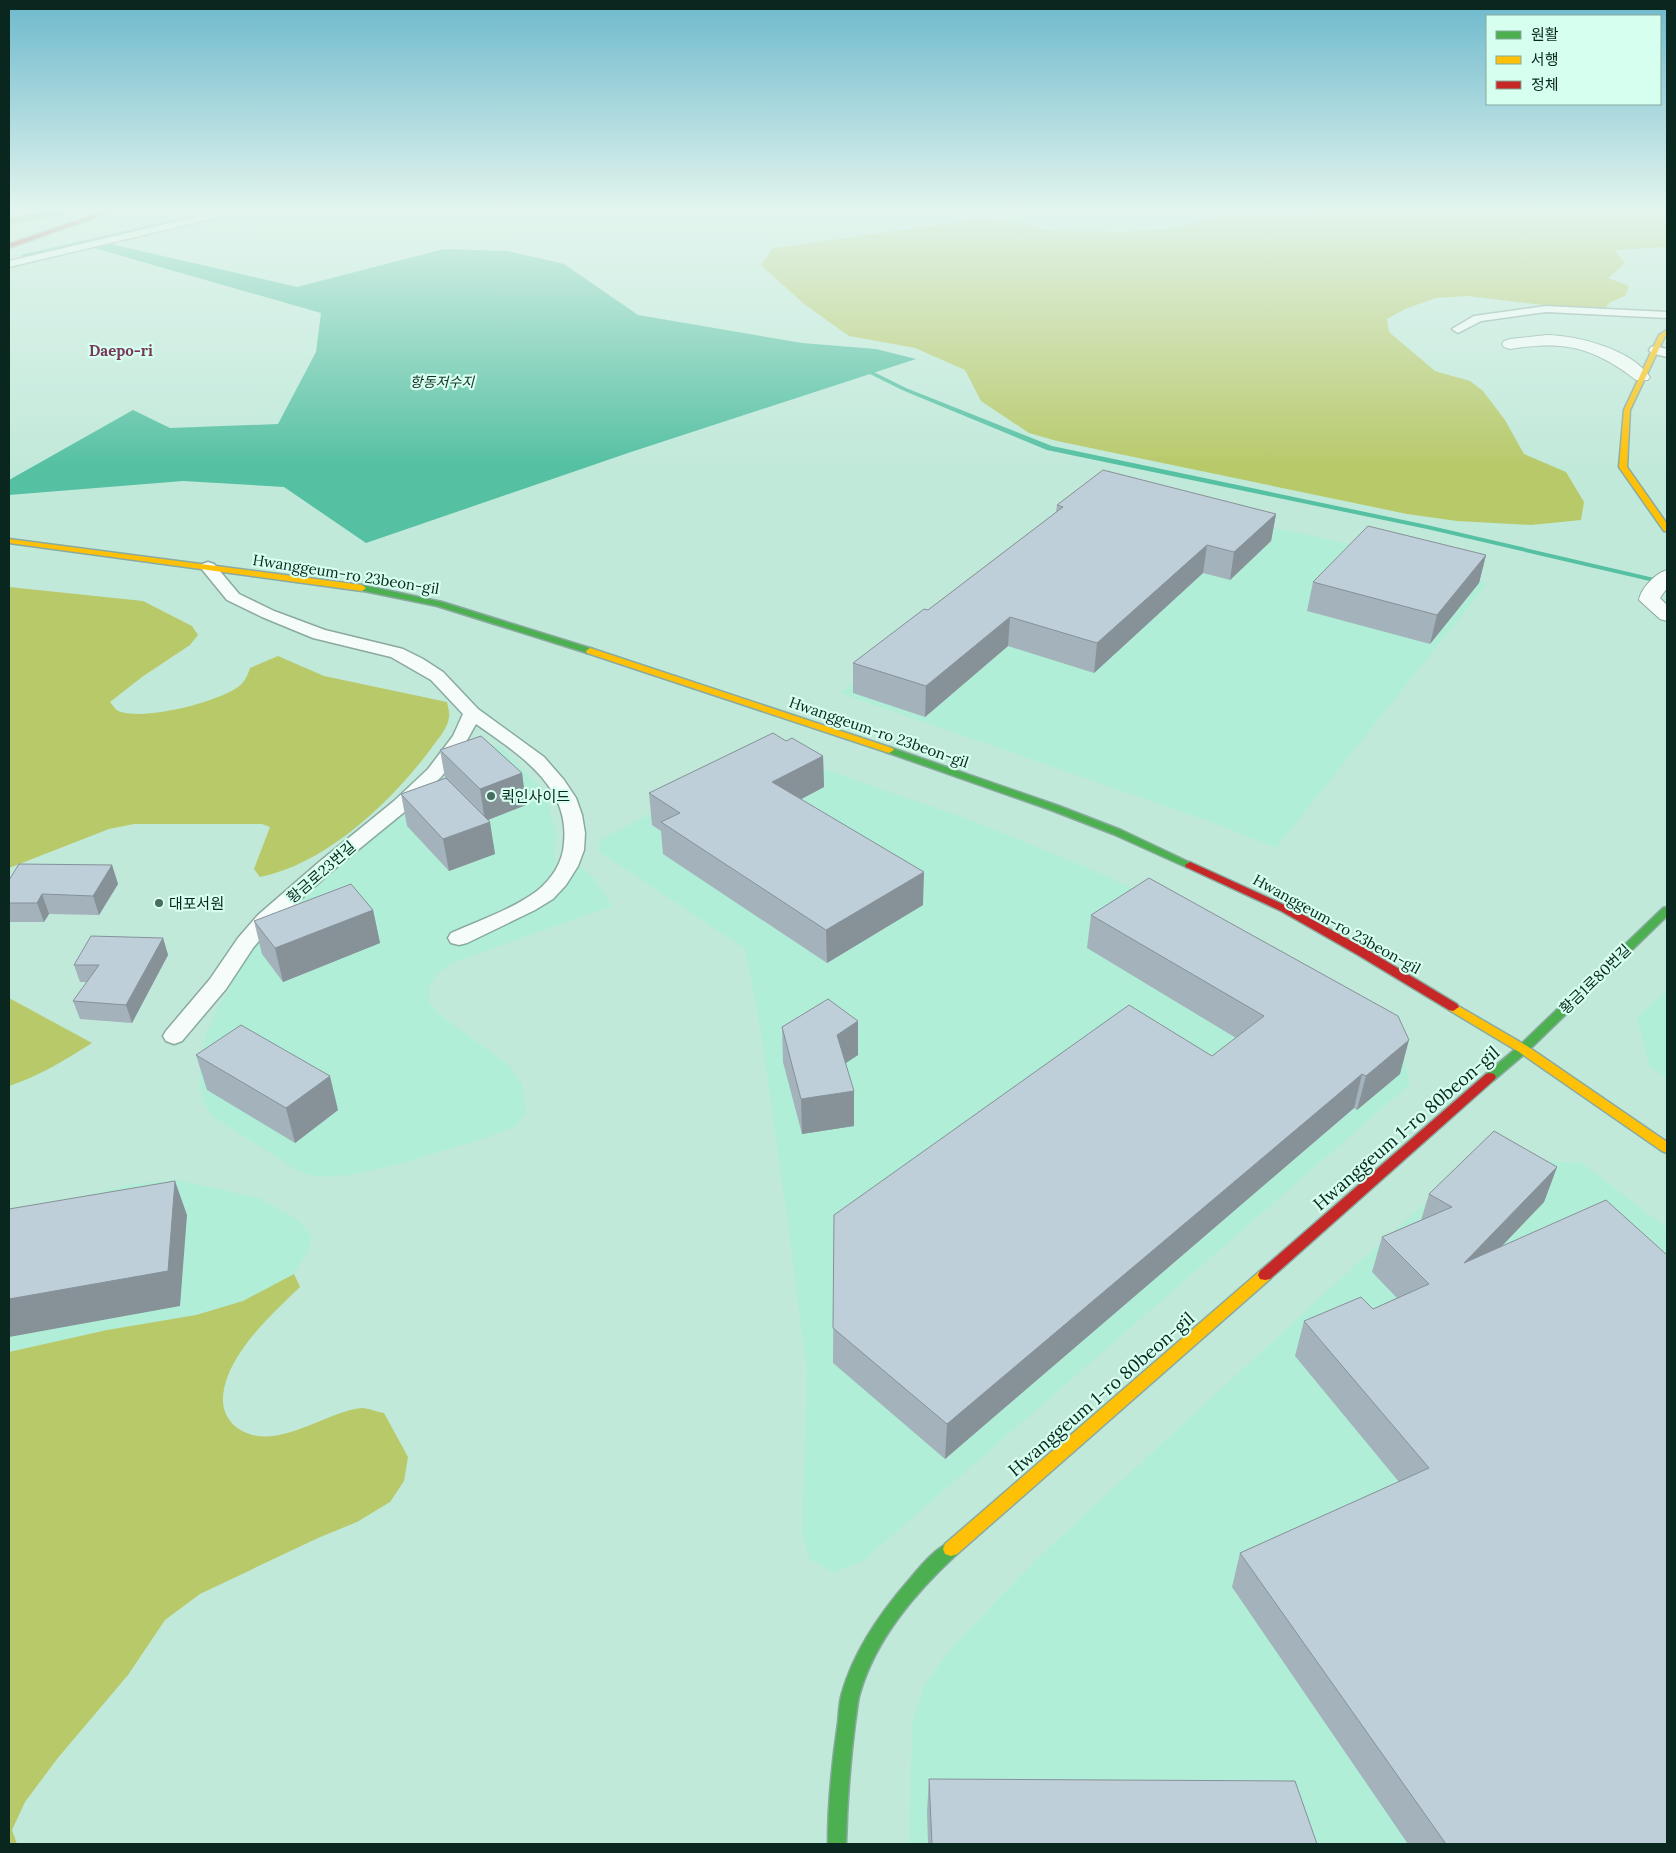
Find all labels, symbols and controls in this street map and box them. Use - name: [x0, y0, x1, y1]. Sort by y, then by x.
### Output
- legend: [1486, 15, 1661, 105]
- text: 원활: [1531, 25, 1559, 44]
- text: 서행: [1531, 50, 1559, 69]
- text: 정체: [1531, 75, 1559, 94]
- district label: Daepo-ri: [89, 341, 153, 360]
- water label: 항동저수지: [410, 373, 475, 391]
- street label: Hwanggeum-ro 23beon-gil: [251, 550, 441, 598]
- street label: Hwanggeum-ro 23beon-gil: [787, 692, 971, 772]
- place label: 퀵인사이드: [501, 787, 570, 806]
- marker: 퀵인사이드: [485, 790, 497, 802]
- street label: 황금로23번길: [283, 837, 359, 907]
- street label: Hwanggeum-ro 23beon-gil: [1250, 870, 1424, 978]
- place label: 대포서원: [169, 894, 224, 913]
- marker: 대포서원: [153, 897, 165, 909]
- street label: 황금1로80번길: [1555, 940, 1635, 1018]
- street label: Hwanggeum 1-ro 80beon-gil: [1308, 1041, 1504, 1215]
- street label: Hwanggeum 1-ro 80beon-gil: [1003, 1307, 1199, 1481]

